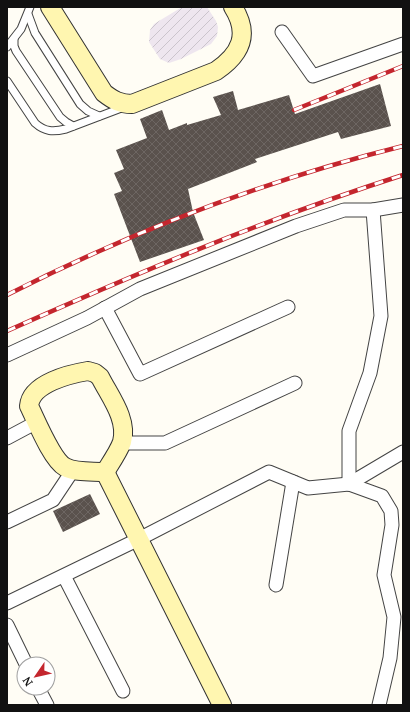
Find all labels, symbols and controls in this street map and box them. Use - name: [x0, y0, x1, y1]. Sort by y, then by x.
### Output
- north arrow: [16, 656, 56, 696]
- text: N: [19, 674, 36, 689]

